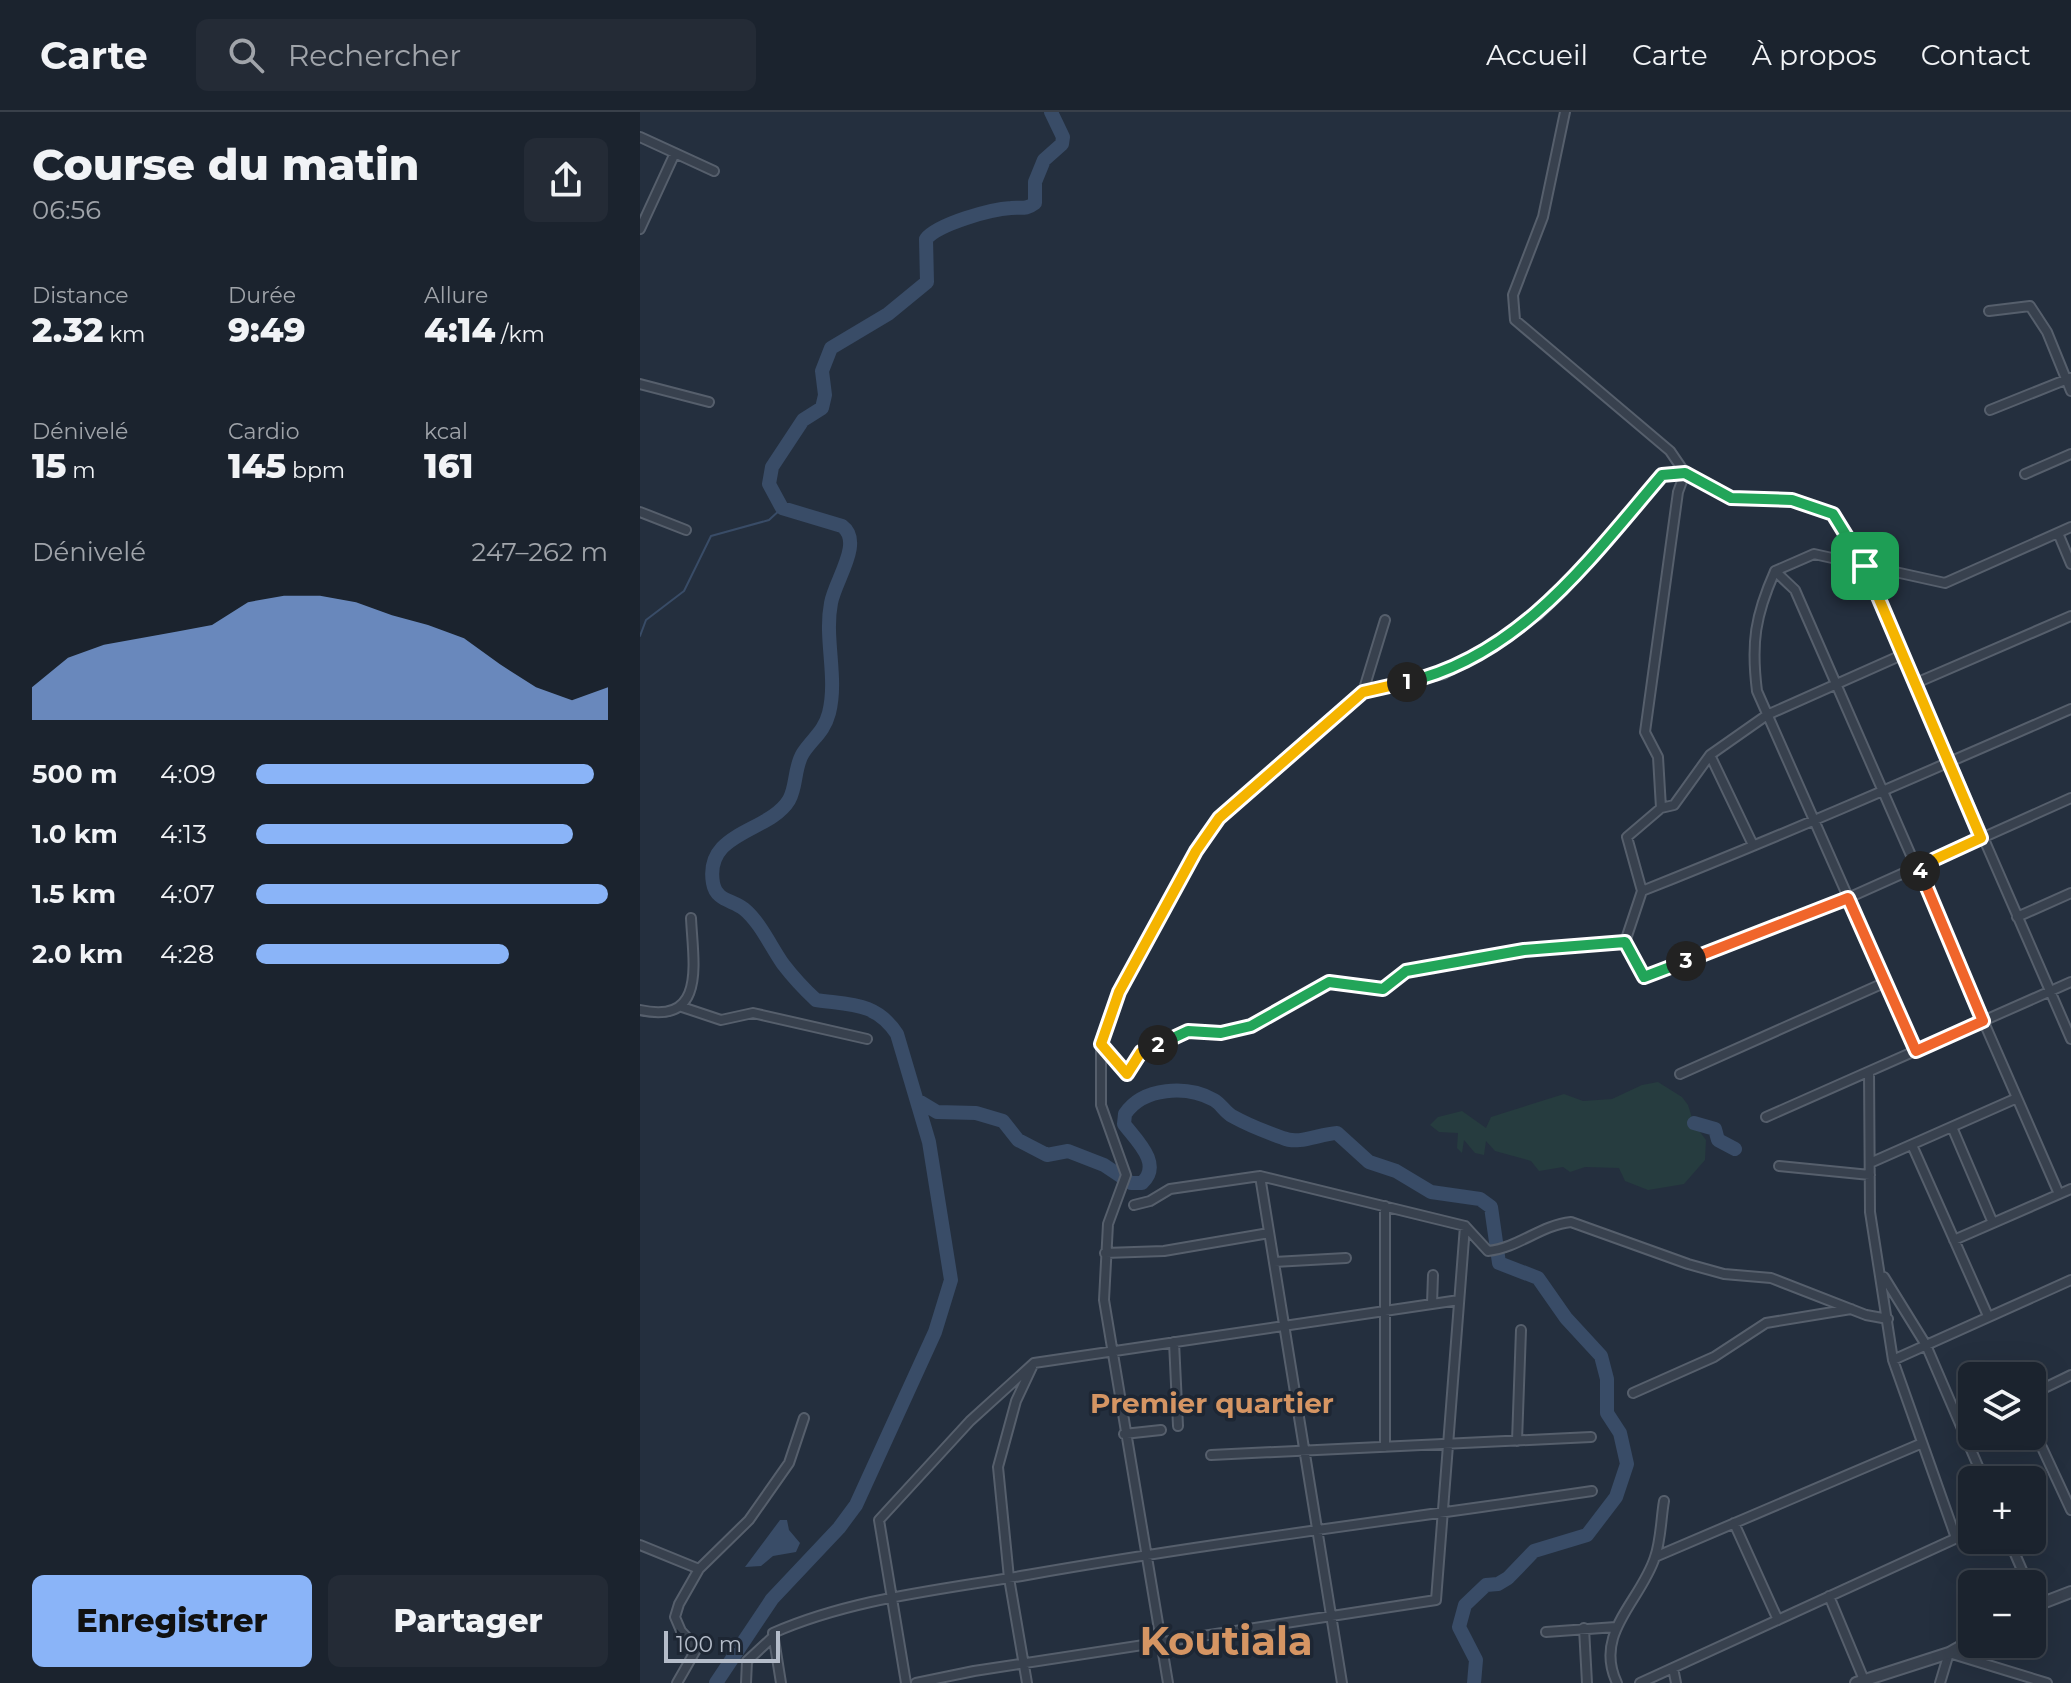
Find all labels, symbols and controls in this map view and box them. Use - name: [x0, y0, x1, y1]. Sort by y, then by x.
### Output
- search box: [196, 19, 756, 91]
- text: Carte: [40, 32, 148, 79]
- icon: search: [224, 33, 268, 77]
- text: Rechercher: [288, 37, 461, 74]
- text: Accueil: [1486, 38, 1588, 72]
- text: Carte: [1632, 38, 1708, 72]
- text: À propos: [1752, 38, 1877, 72]
- text: Contact: [1921, 38, 2031, 72]
- text: Course du matin: [32, 137, 419, 191]
- button: share: [524, 138, 608, 222]
- text: 06:56: [32, 194, 101, 226]
- text: Distance: [32, 282, 129, 309]
- text: Durée: [228, 282, 296, 309]
- text: Allure: [424, 282, 488, 309]
- text: 2.32: [32, 309, 103, 351]
- text: 9:49: [228, 309, 306, 351]
- text: 4:14: [424, 309, 495, 351]
- text: km: [103, 321, 145, 348]
- text: /km: [495, 321, 545, 348]
- text: Dénivelé: [32, 418, 128, 445]
- text: Cardio: [228, 418, 300, 445]
- text: kcal: [424, 418, 468, 445]
- text: 15: [32, 445, 66, 487]
- text: 145: [228, 445, 286, 487]
- text: 161: [424, 445, 474, 487]
- text: m: [66, 457, 96, 484]
- text: bpm: [286, 457, 345, 484]
- pin: [1831, 532, 1899, 600]
- text: Dénivelé: [32, 536, 146, 568]
- text: 247–262 m: [472, 536, 608, 568]
- icon: arrive: [1843, 544, 1887, 588]
- pin: 1: [1387, 662, 1427, 702]
- text: 1: [1403, 668, 1411, 695]
- text: 500 m: [32, 758, 117, 790]
- text: 4:09: [160, 758, 216, 790]
- text: 1.0 km: [32, 818, 118, 850]
- text: 4:13: [160, 818, 207, 850]
- pin: 4: [1900, 851, 1940, 891]
- text: 4: [1912, 857, 1928, 884]
- text: 1.5 km: [32, 878, 116, 910]
- text: 4:07: [160, 878, 215, 910]
- text: 2.0 km: [32, 938, 123, 970]
- text: 4:28: [160, 938, 214, 970]
- pin: 3: [1666, 941, 1706, 981]
- text: 3: [1679, 947, 1693, 974]
- pin: 2: [1138, 1025, 1178, 1065]
- text: 2: [1152, 1031, 1164, 1058]
- map controls: [1958, 1362, 2046, 1658]
- button: layers: [1958, 1362, 2046, 1450]
- district label: Premier quartier: [1090, 1386, 1334, 1420]
- button: +: [1958, 1466, 2046, 1554]
- button: −: [1958, 1570, 2046, 1658]
- button: Enregistrer: [32, 1575, 312, 1667]
- button: Partager: [328, 1575, 608, 1667]
- district label: Koutiala: [1139, 1616, 1313, 1665]
- scale bar: [664, 1627, 780, 1663]
- text: 100 m: [676, 1631, 742, 1658]

